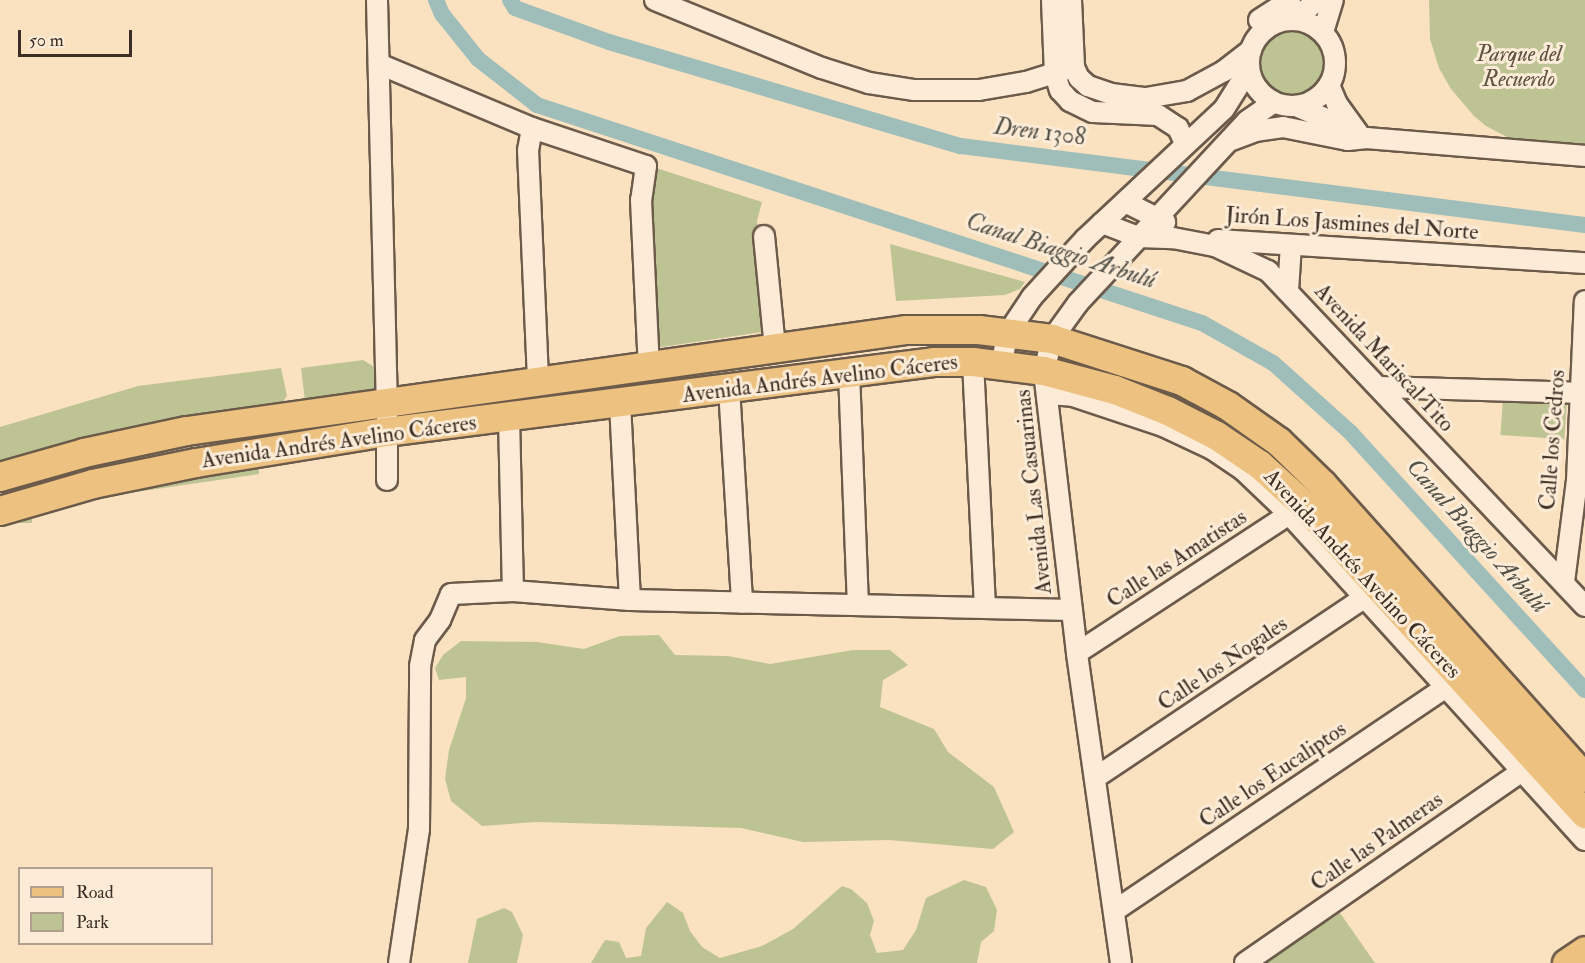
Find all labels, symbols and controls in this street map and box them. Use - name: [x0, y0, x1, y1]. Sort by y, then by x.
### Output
- scale bar: [21, 18, 135, 56]
- text: 50 m: [29, 29, 64, 52]
- park label: Parque del Recuerdo: [1476, 41, 1562, 92]
- water label: Dren 1308: [992, 112, 1088, 152]
- street label: Jirón Los Jasmines del Norte: [1225, 202, 1479, 246]
- water label: Canal Biaggio Arbulú: [962, 207, 1160, 295]
- street label: Avenida Mariscal Tito: [1309, 278, 1459, 438]
- street label: Avenida Andrés Avelino Cáceres: [681, 349, 959, 409]
- street label: Calle los Cedros: [1535, 369, 1571, 511]
- street label: Avenida Las Casuarinas: [1010, 388, 1058, 596]
- street label: Avenida Andrés Avelino Cáceres: [200, 410, 478, 474]
- water label: Canal Biaggio Arbulú: [1400, 453, 1554, 619]
- street label: Avenida Andrés Avelino Cáceres: [1258, 464, 1466, 684]
- street label: Calle las Amatistas: [1102, 504, 1252, 614]
- street label: Calle los Nogales: [1153, 611, 1293, 717]
- street label: Calle los Eucaliptos: [1195, 716, 1351, 834]
- street label: Calle las Palmeras: [1306, 787, 1448, 897]
- legend: [18, 867, 213, 945]
- text: Road: [76, 881, 114, 904]
- text: Park: [76, 911, 109, 934]

